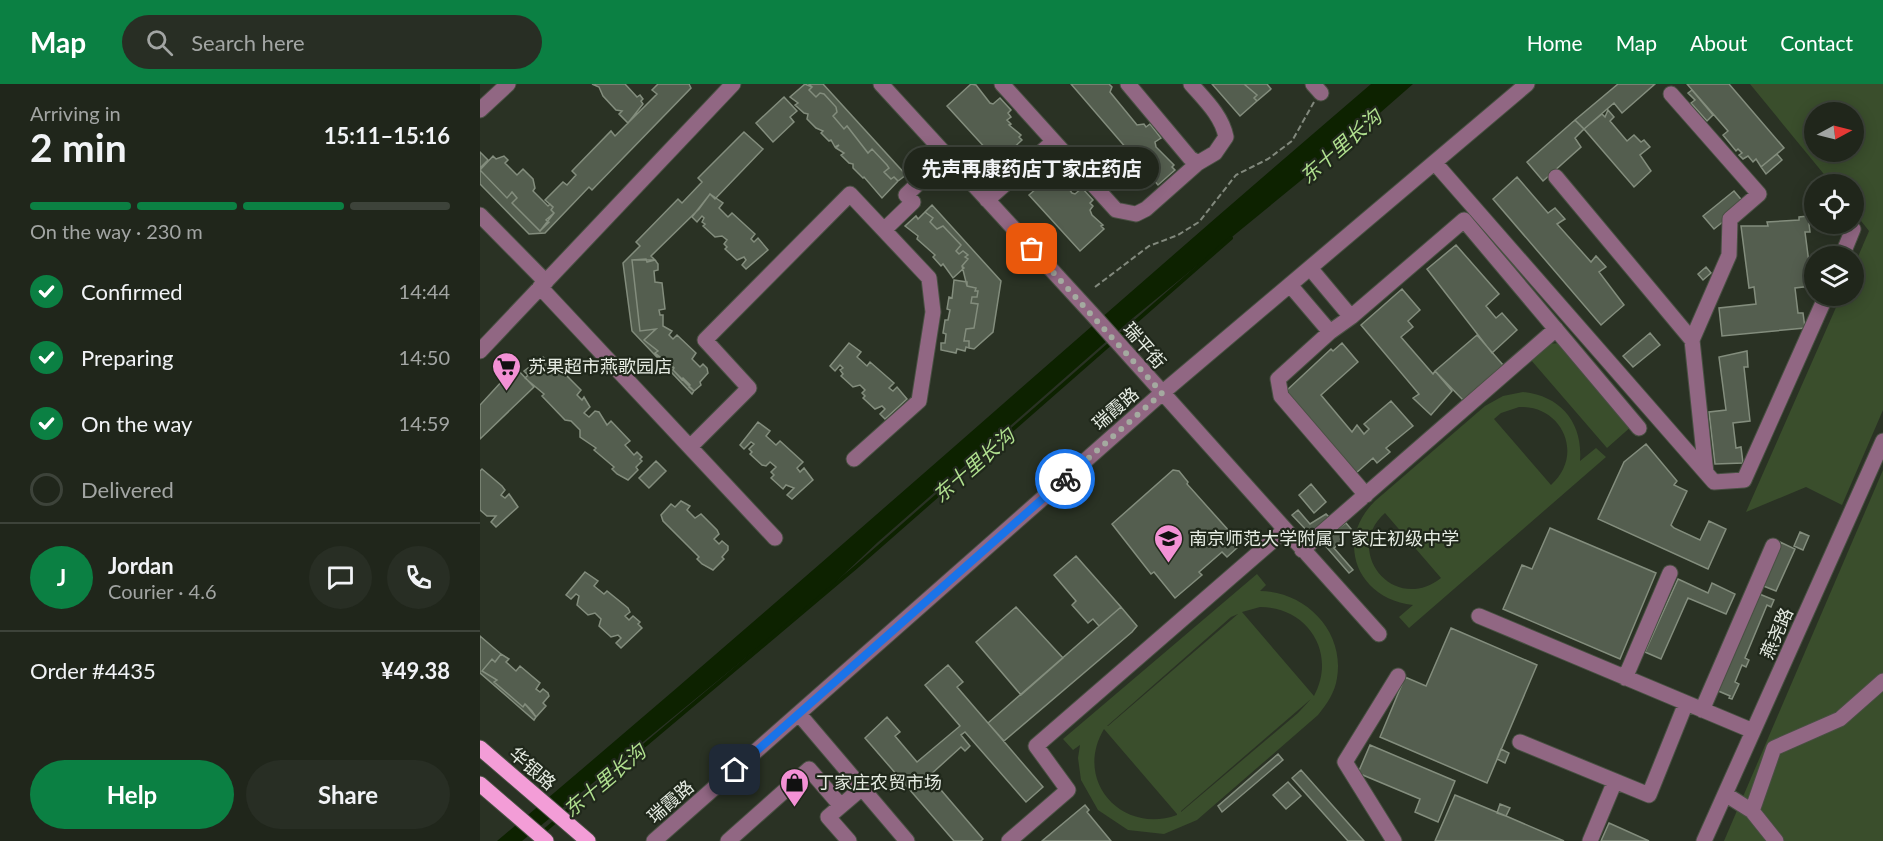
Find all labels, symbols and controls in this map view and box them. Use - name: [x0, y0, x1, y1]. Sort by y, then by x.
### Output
- search box: [122, 15, 542, 69]
- text: Map: [30, 25, 86, 59]
- icon: search: [143, 26, 176, 59]
- text: Search here: [191, 29, 305, 56]
- text: Home: [1527, 30, 1583, 55]
- text: Map: [1616, 30, 1657, 55]
- text: About: [1690, 30, 1747, 55]
- text: Contact: [1780, 30, 1853, 55]
- text: Arriving in: [30, 101, 121, 125]
- north arrow: [1804, 102, 1864, 162]
- map controls: [1804, 102, 1864, 306]
- water label: 东十里长沟: [1294, 103, 1387, 188]
- text: 15:11–15:16: [324, 122, 450, 149]
- text: 2 min: [30, 124, 127, 170]
- callout: 先声再康药店丁家庄药店: [904, 147, 1160, 189]
- text: 先声再康药店丁家庄药店: [922, 156, 1142, 180]
- button: locate: [1804, 174, 1864, 234]
- text: On the way · 230 m: [30, 219, 203, 243]
- pin: [1006, 223, 1057, 274]
- icon: bag: [1015, 232, 1048, 265]
- button: layers: [1804, 246, 1864, 306]
- icon: check: [30, 275, 63, 308]
- text: Confirmed: [81, 278, 183, 305]
- text: 14:44: [399, 279, 450, 303]
- street label: 瑞平街: [1119, 317, 1171, 373]
- icon: check: [30, 341, 63, 374]
- text: Preparing: [81, 344, 173, 371]
- text: 14:50: [399, 345, 450, 369]
- supermarket icon: 苏果超市燕歌园店: [491, 350, 523, 392]
- place label: 苏果超市燕歌园店: [528, 355, 672, 377]
- street label: 瑞霞路: [1087, 382, 1143, 434]
- icon: check: [30, 407, 63, 440]
- text: On the way: [81, 410, 192, 437]
- text: 14:59: [399, 411, 450, 435]
- water label: 东十里长沟: [927, 422, 1020, 507]
- courier: [1035, 449, 1095, 509]
- icon: bike: [1049, 463, 1082, 496]
- text: Delivered: [81, 476, 174, 503]
- school or university icon: 南京师范大学附属丁家庄初级中学: [1152, 522, 1184, 564]
- place label: 南京师范大学附属丁家庄初级中学: [1189, 527, 1459, 549]
- button: chat: [309, 546, 372, 609]
- button: phone: [387, 546, 450, 609]
- text: Jordan: [108, 552, 174, 579]
- text: J: [57, 564, 66, 591]
- text: Courier · 4.6: [108, 579, 217, 603]
- street label: 燕尧路: [1755, 604, 1797, 662]
- text: Order #4435: [30, 657, 156, 684]
- text: ¥49.38: [381, 657, 450, 684]
- water label: 东十里长沟: [558, 737, 652, 821]
- street label: 华银路: [505, 742, 561, 794]
- pin: [709, 744, 760, 795]
- icon: home: [718, 753, 751, 786]
- button: Help: [30, 760, 234, 829]
- button: Share: [246, 760, 450, 829]
- shop icon: 丁家庄农贸市场: [779, 766, 811, 808]
- place label: 丁家庄农贸市场: [816, 771, 942, 793]
- street label: 瑞霞路: [642, 775, 698, 827]

